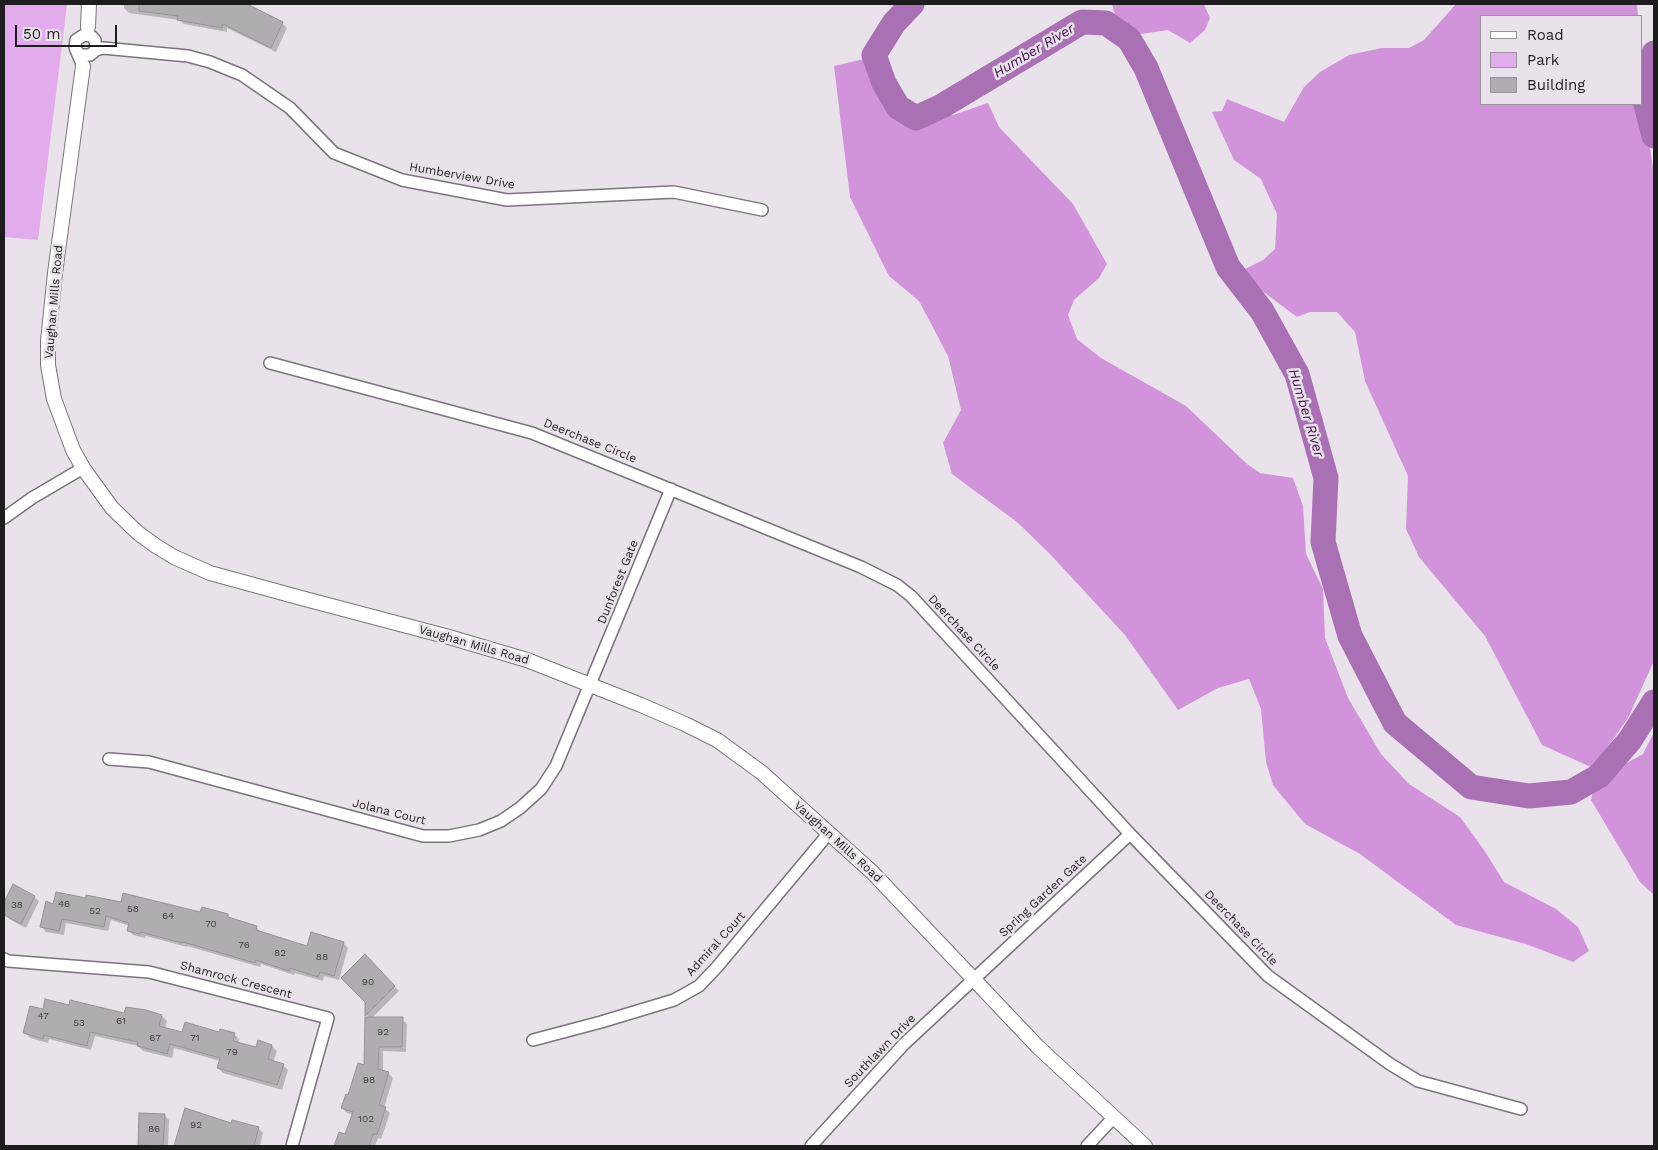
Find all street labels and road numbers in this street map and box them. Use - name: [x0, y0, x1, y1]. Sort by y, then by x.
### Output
- street label: Humberview Drive: [408, 160, 516, 192]
- street label: Vaughan Mills Road: [42, 245, 66, 359]
- street label: Deerchase Circle: [541, 416, 639, 466]
- street label: Dunforest Gate: [595, 538, 641, 626]
- street label: Deerchase Circle: [925, 592, 1003, 674]
- street label: Vaughan Mills Road: [417, 622, 531, 668]
- street label: Jolana Court: [351, 796, 427, 828]
- street label: Vaughan Mills Road: [791, 799, 885, 885]
- street label: Spring Garden Gate: [996, 852, 1090, 940]
- street label: Deerchase Circle: [1201, 887, 1281, 969]
- street label: Admiral Court: [683, 909, 749, 979]
- street label: Shamrock Crescent: [179, 958, 293, 1002]
- street label: Southlawn Drive: [841, 1011, 919, 1091]

